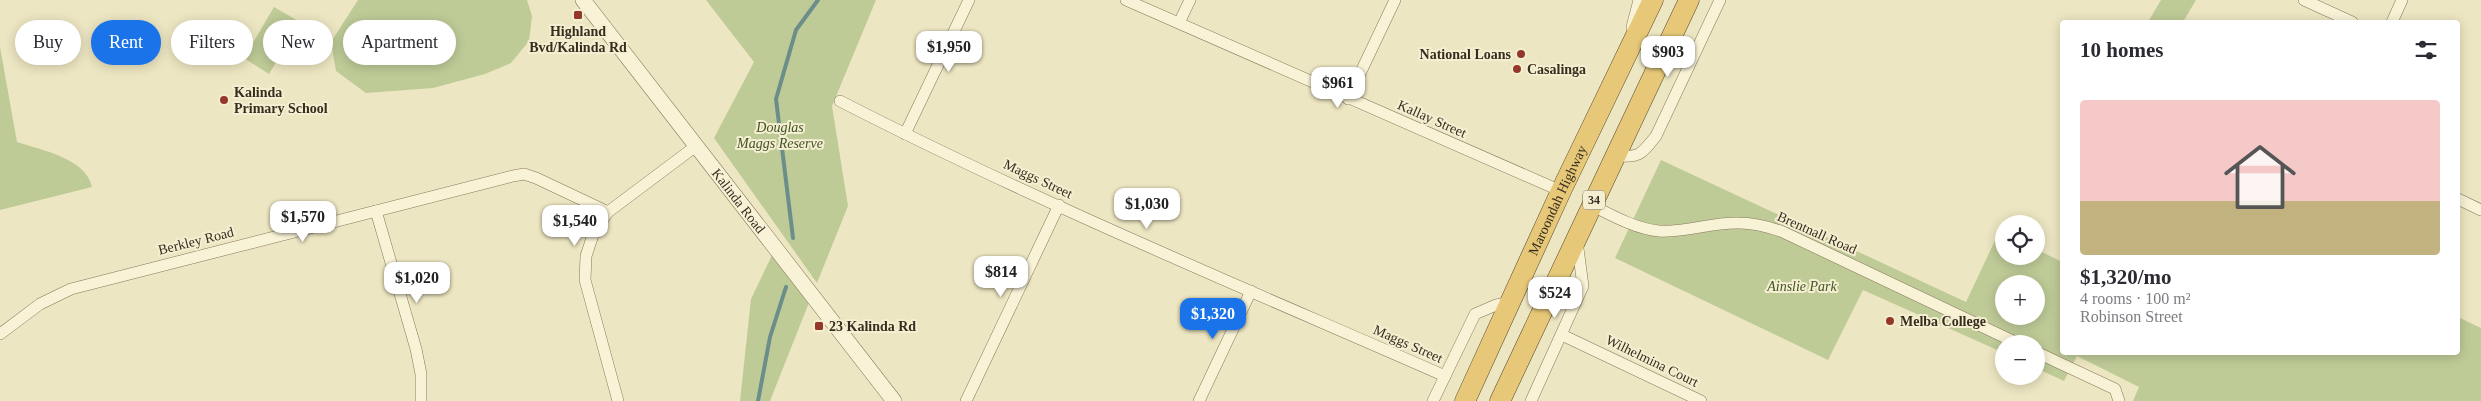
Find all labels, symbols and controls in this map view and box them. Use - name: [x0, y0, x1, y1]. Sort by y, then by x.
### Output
- marker: Highland Bvd/Kalinda Rd: [572, 9, 584, 21]
- chip: Buy: [15, 20, 81, 65]
- chip: Rent: [91, 20, 161, 65]
- chip: Filters: [171, 20, 253, 65]
- chip: New: [263, 20, 333, 65]
- chip: Apartment: [343, 20, 456, 65]
- place label: Highland Bvd/Kalinda Rd: [529, 24, 627, 55]
- pin: $1,950: [908, 30, 990, 73]
- pin: $903: [1638, 36, 1698, 78]
- icon: filters: [2412, 36, 2440, 64]
- text: $1,950: [927, 38, 971, 55]
- text: 10 homes: [2080, 38, 2163, 62]
- text: $903: [1652, 43, 1684, 60]
- place label: National Loans: [1420, 47, 1512, 62]
- marker: National Loans: [1515, 48, 1527, 60]
- place label: Casalinga: [1527, 62, 1586, 77]
- marker: Casalinga: [1511, 63, 1523, 75]
- pin: $961: [1308, 66, 1368, 109]
- text: $961: [1322, 74, 1354, 91]
- place label: Kalinda Primary School: [234, 85, 328, 116]
- marker: Kalinda Primary School: [218, 94, 230, 106]
- street label: Kallay Street: [1395, 97, 1469, 141]
- park label: Douglas Maggs Reserve: [736, 120, 823, 151]
- icon: home: [2215, 132, 2305, 222]
- street label: Maroondah Highway: [1525, 143, 1589, 257]
- street label: Maggs Street: [1001, 157, 1075, 202]
- street label: Kalinda Road: [709, 166, 768, 236]
- pin: $1,030: [1106, 188, 1188, 230]
- road number: 34: [1583, 190, 1605, 210]
- text: $1,030: [1125, 195, 1169, 212]
- pin: $1,570: [262, 200, 344, 243]
- pin: $1,540: [534, 204, 616, 247]
- text: $1,570: [281, 208, 325, 225]
- street label: Brentnall Road: [1775, 209, 1859, 257]
- text: $1,540: [553, 212, 597, 229]
- map controls: [1995, 215, 2045, 385]
- button: locate: [1995, 215, 2045, 265]
- street label: Berkley Road: [157, 224, 235, 258]
- pin: $814: [971, 256, 1031, 298]
- pin: $1,020: [376, 262, 458, 304]
- text: $814: [985, 263, 1017, 280]
- text: $1,320/mo: [2080, 265, 2172, 289]
- text: $1,020: [395, 269, 439, 286]
- button: +: [1995, 275, 2045, 325]
- pin: $524: [1525, 276, 1585, 319]
- park label: Ainslie Park: [1766, 279, 1838, 294]
- text: $524: [1539, 284, 1571, 301]
- text: 4 rooms · 100 m²: [2080, 290, 2191, 307]
- pin: $1,320: [1172, 298, 1254, 340]
- text: $1,320: [1191, 305, 1235, 322]
- text: Robinson Street: [2080, 308, 2183, 325]
- place label: Melba College: [1900, 314, 1986, 329]
- marker: Melba College: [1884, 315, 1896, 327]
- place label: 23 Kalinda Rd: [829, 319, 916, 334]
- marker: 23 Kalinda Rd: [813, 320, 825, 332]
- street label: Maggs Street: [1371, 322, 1445, 366]
- street label: Wilhelmina Court: [1603, 332, 1701, 390]
- button: −: [1995, 335, 2045, 385]

